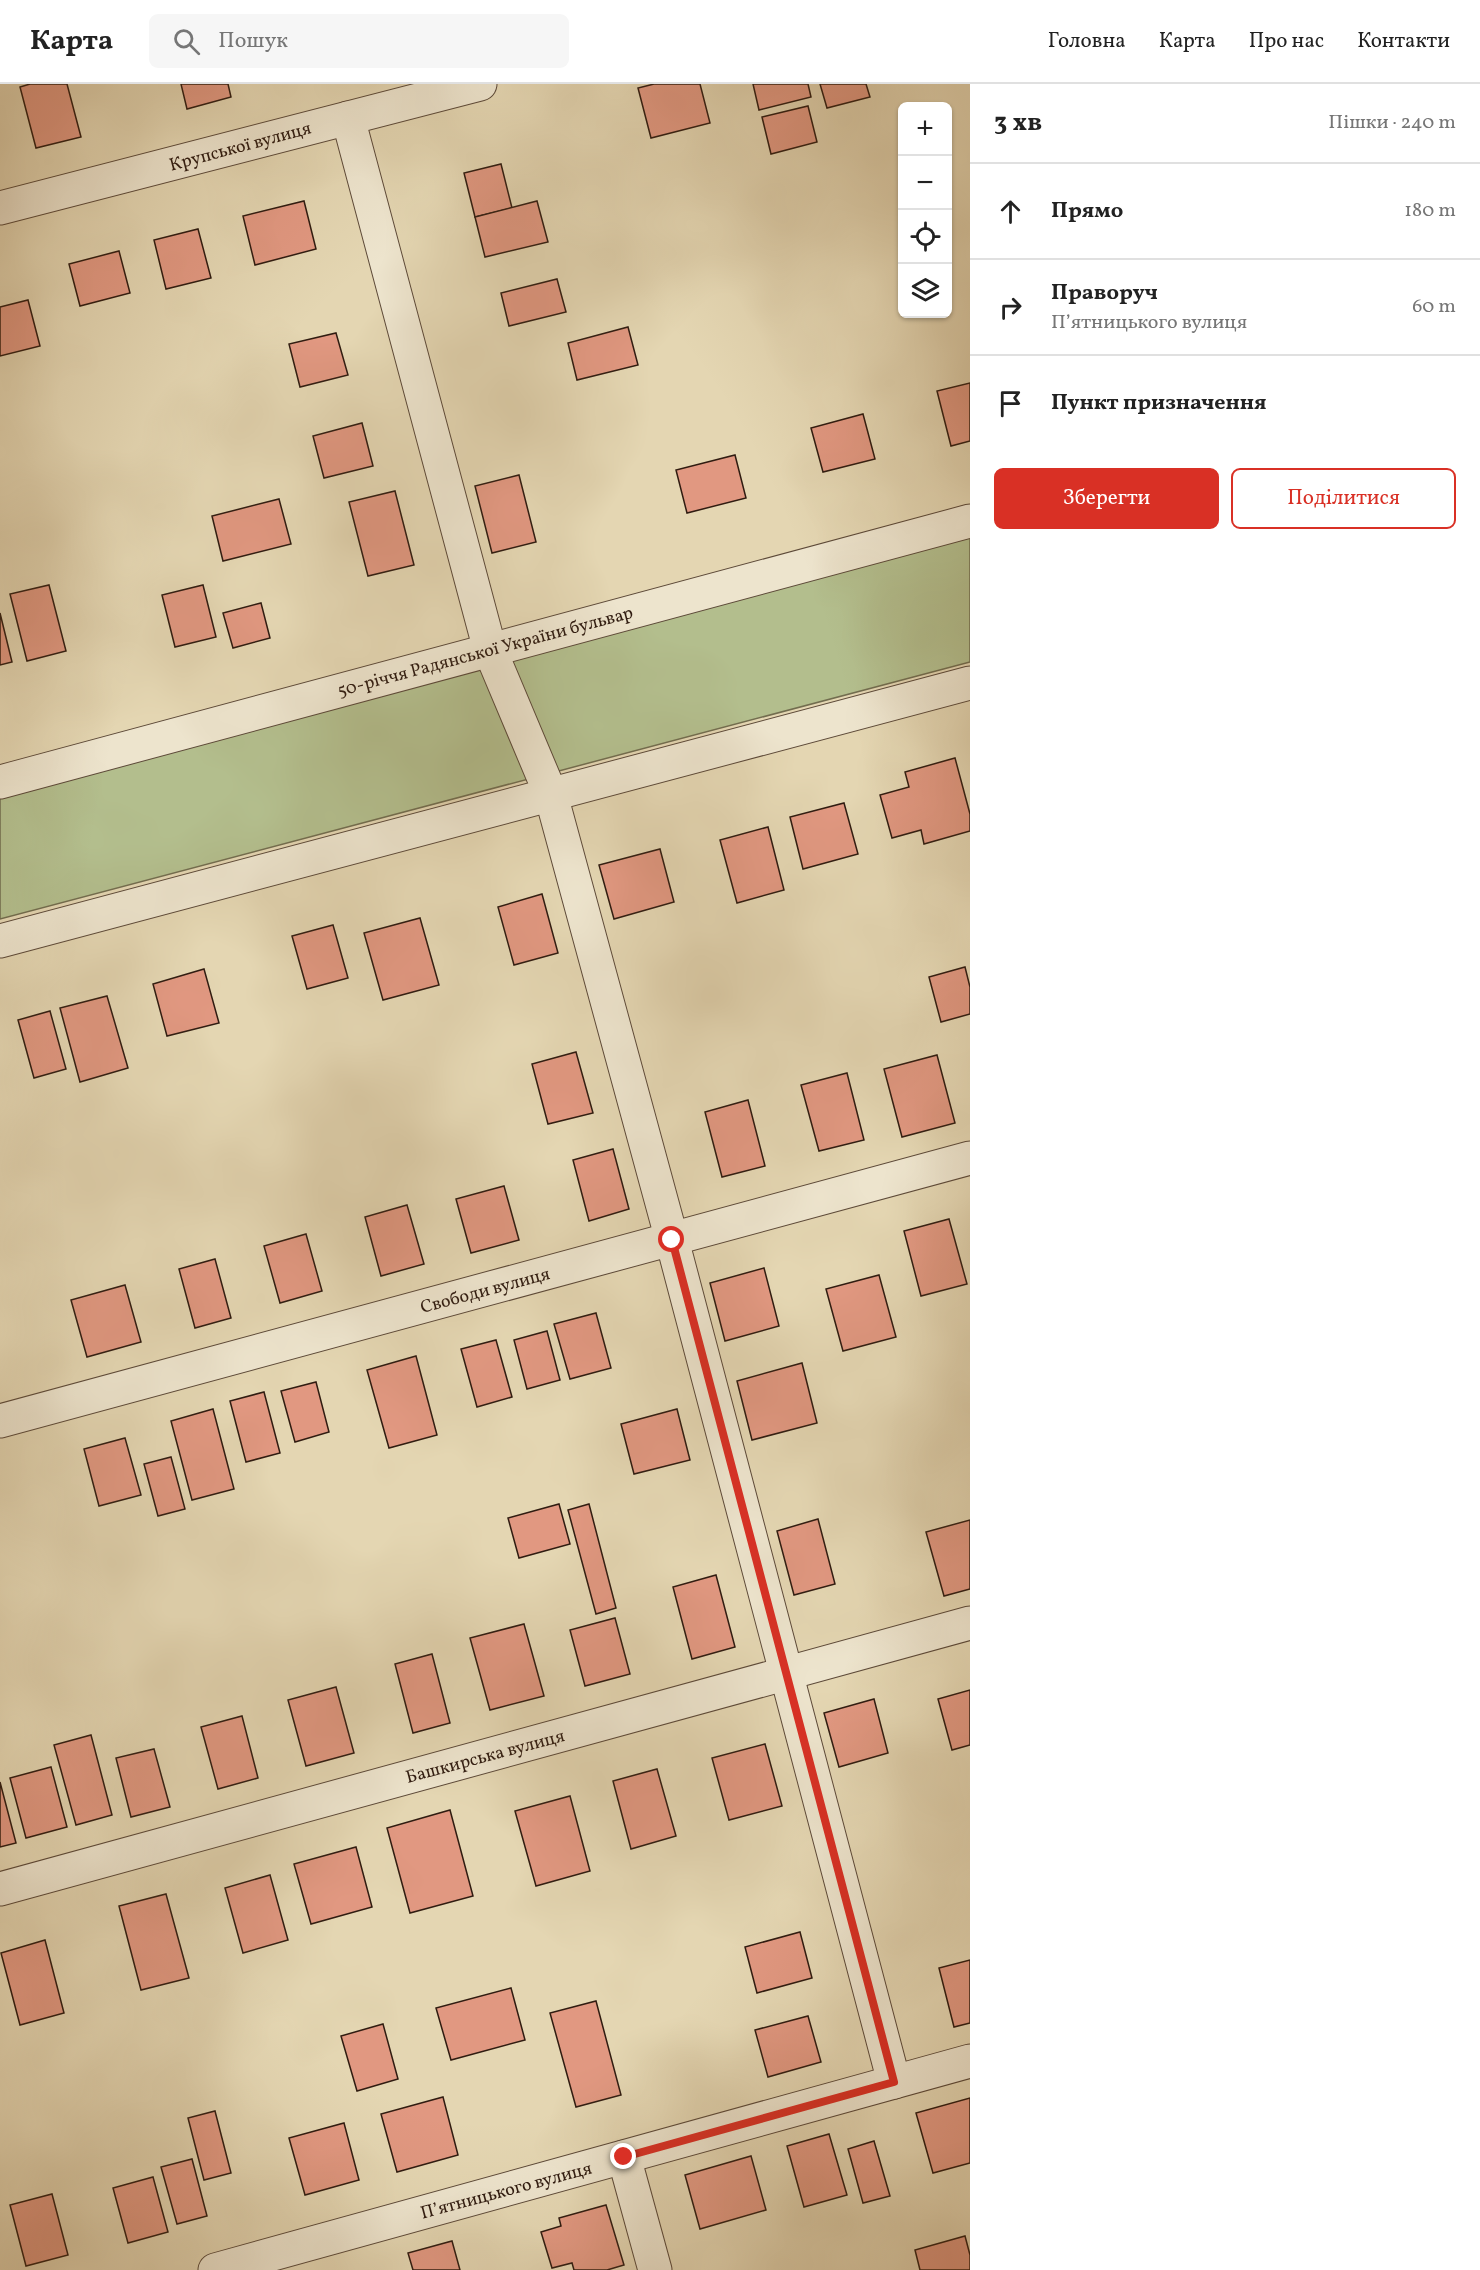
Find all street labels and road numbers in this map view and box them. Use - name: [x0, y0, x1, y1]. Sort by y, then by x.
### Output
- street label: Крупської вулиця: [167, 116, 314, 178]
- street label: 50-річчя Радянської України бульвар: [335, 601, 636, 704]
- street label: Свободи вулиця: [418, 1262, 553, 1321]
- street label: Башкирська вулиця: [403, 1724, 568, 1791]
- street label: П’ятницького вулиця: [418, 2157, 595, 2226]

